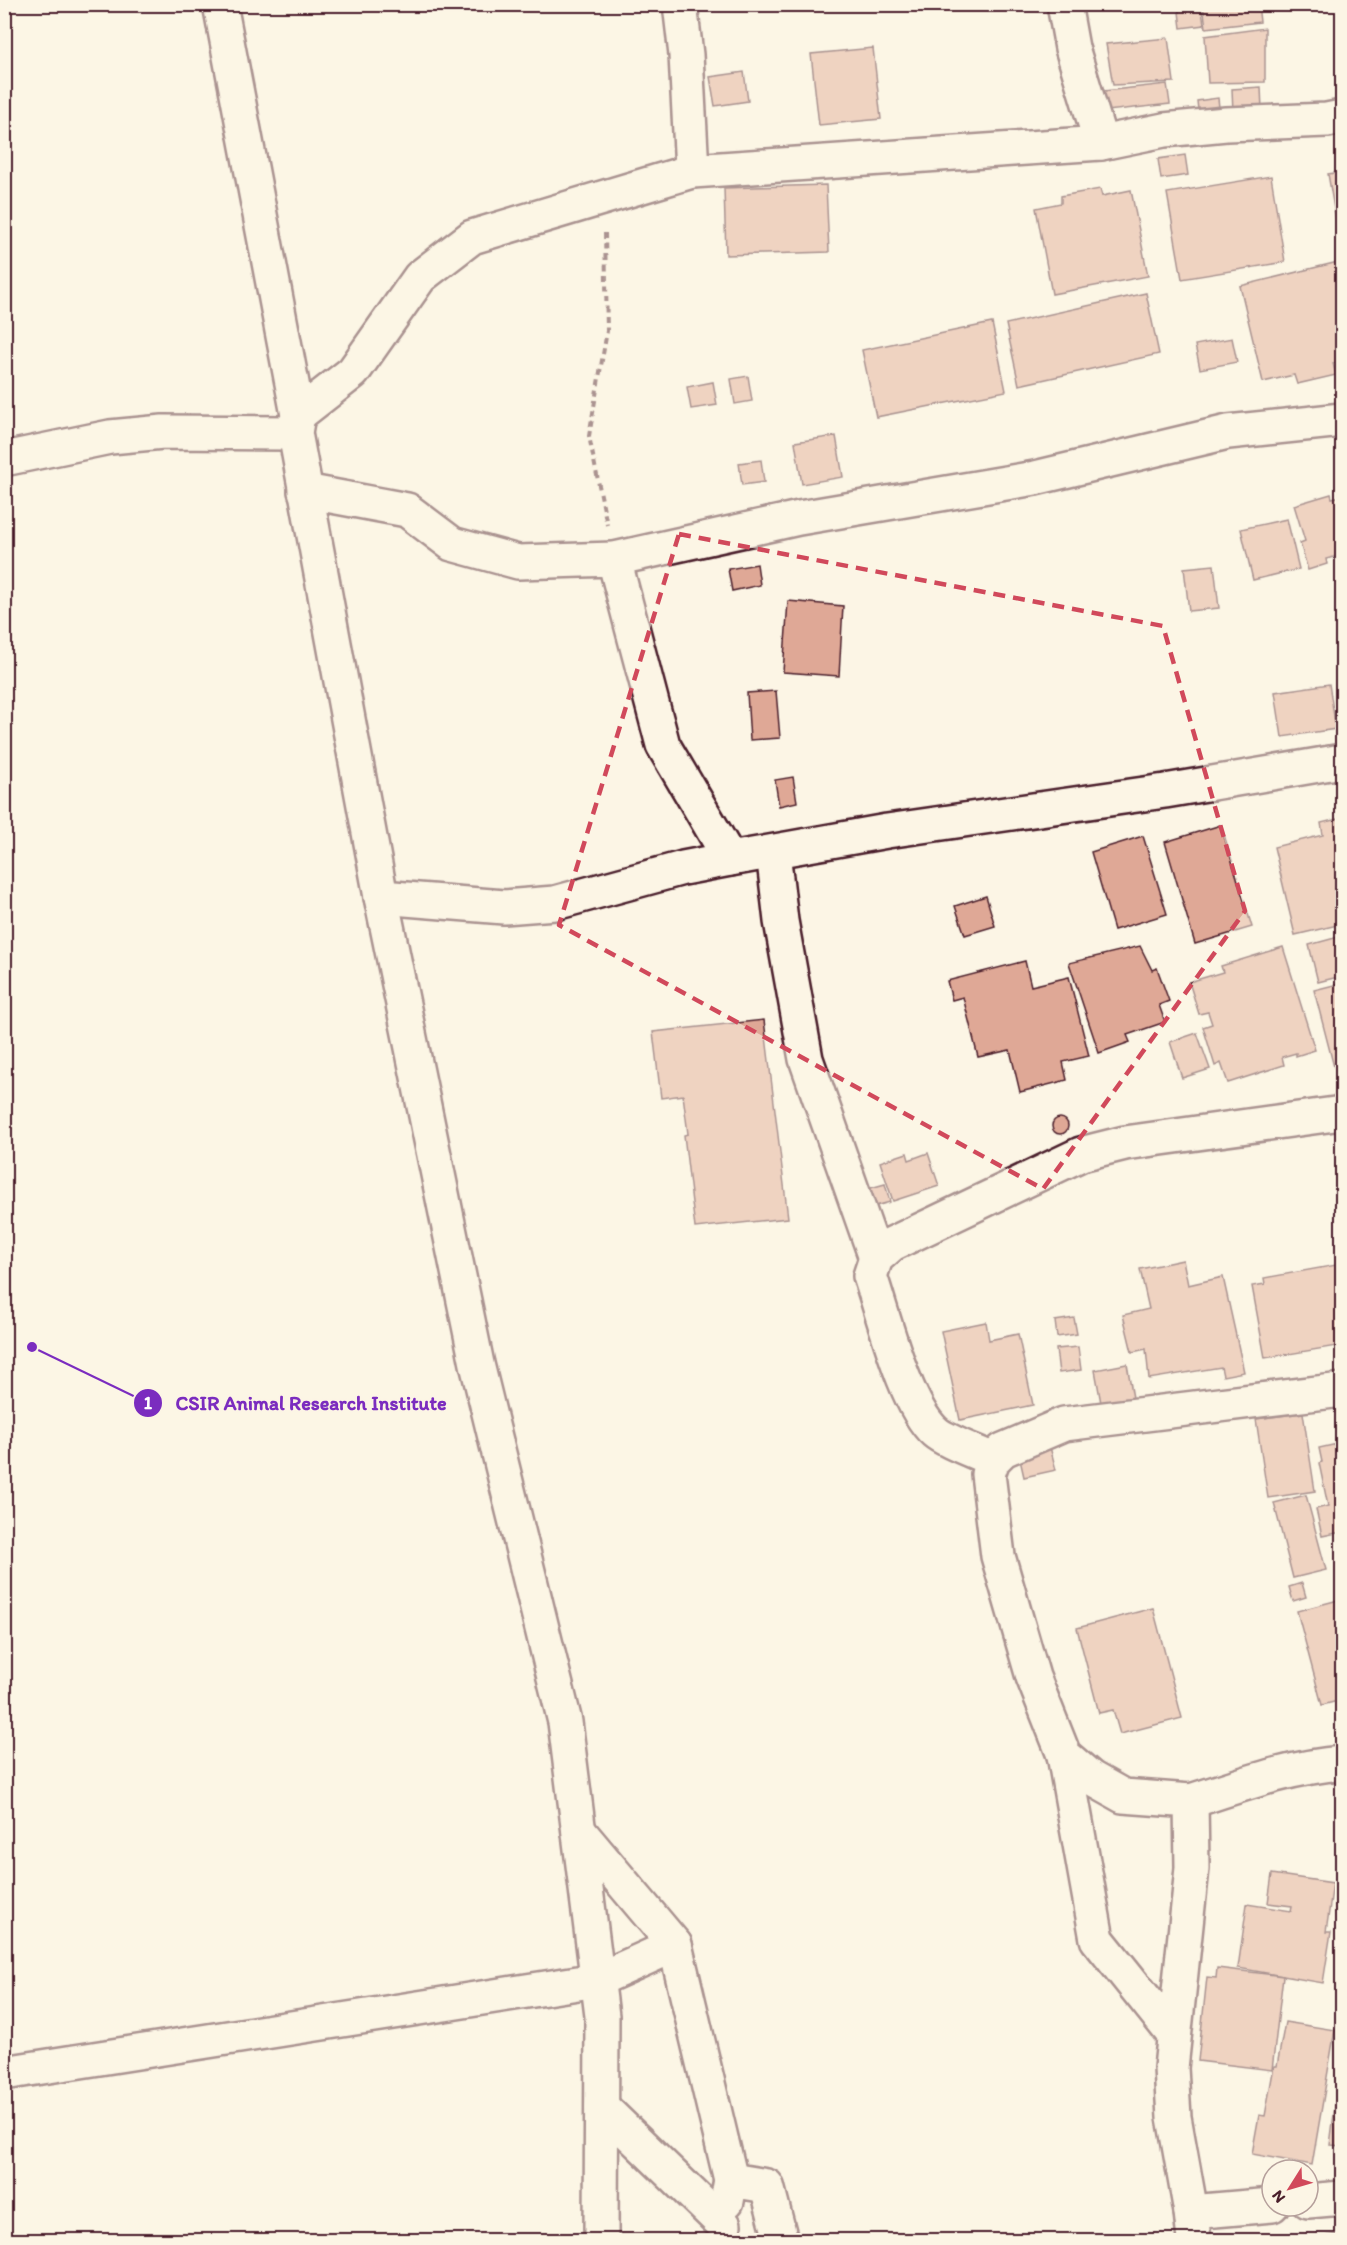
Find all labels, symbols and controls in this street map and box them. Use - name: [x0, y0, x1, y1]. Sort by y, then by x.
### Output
- callout: CSIR Animal Research Institute: [133, 1384, 459, 1422]
- text: CSIR Animal Research Institute: [175, 1391, 447, 1415]
- text: 1: [144, 1392, 153, 1414]
- north arrow: [1260, 2158, 1320, 2218]
- text: N: [1268, 2187, 1289, 2207]

